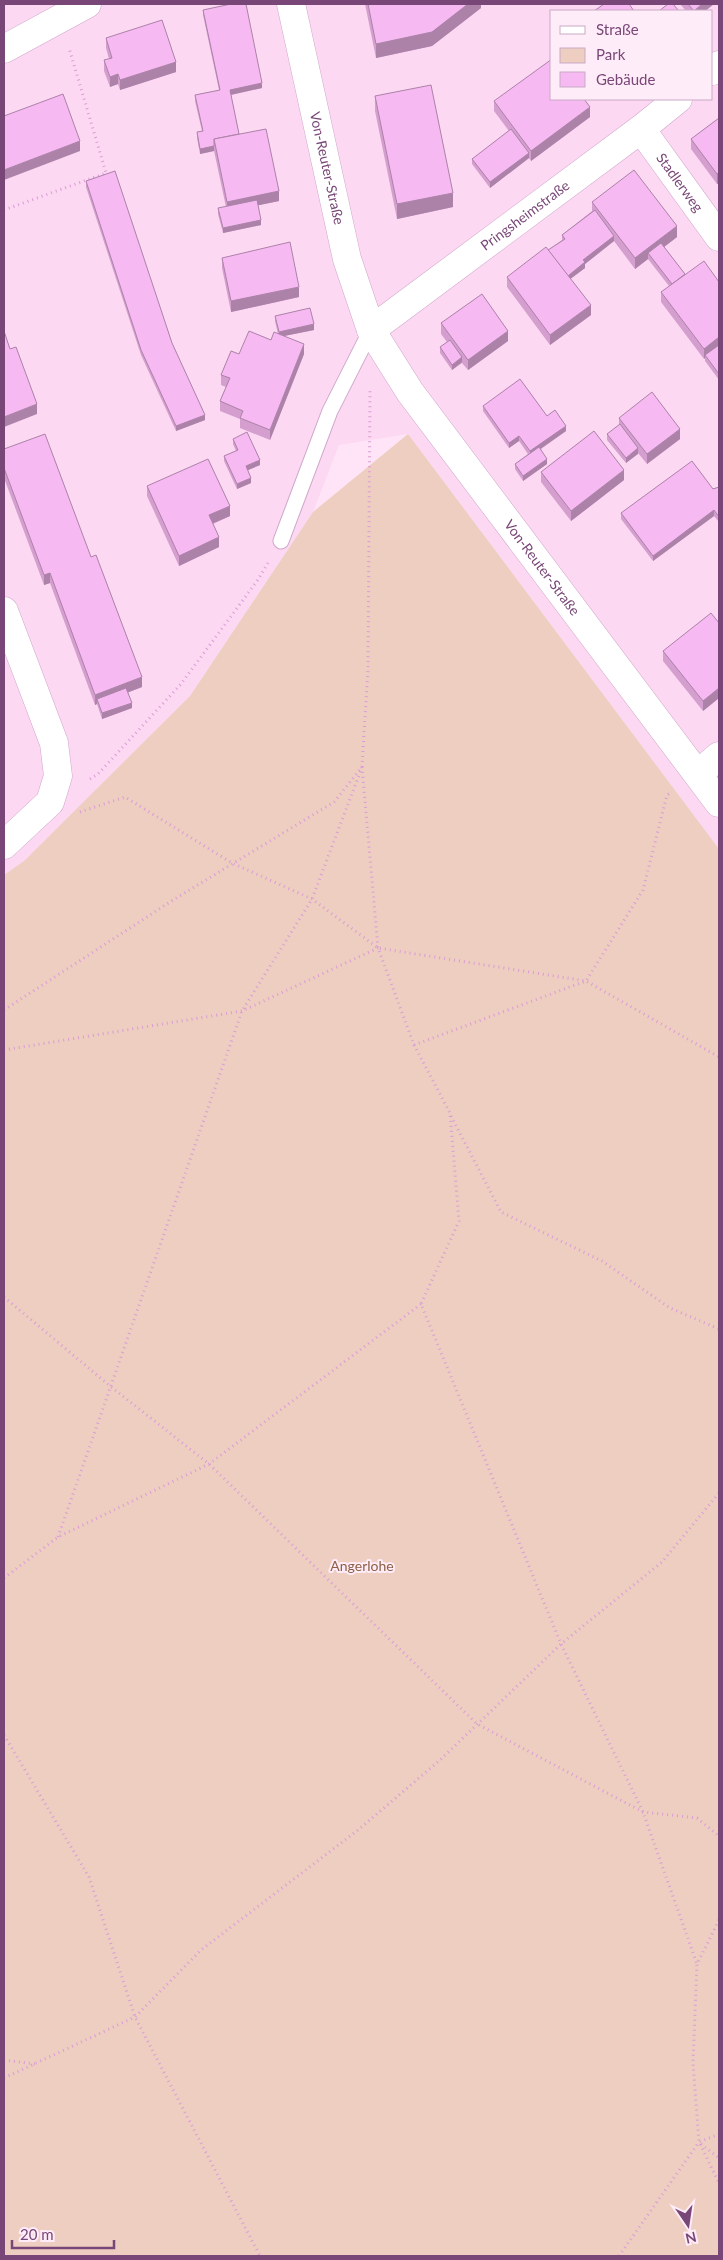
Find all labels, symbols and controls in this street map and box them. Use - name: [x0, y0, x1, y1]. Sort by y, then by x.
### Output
- legend: [550, 10, 713, 100]
- text: Straße: [596, 20, 639, 38]
- text: Park: [596, 45, 626, 63]
- text: Gebäude: [596, 70, 655, 88]
- street label: Von-Reuter-Straße: [307, 110, 348, 226]
- street label: Stadlerweg: [653, 149, 707, 215]
- street label: Pringsheimstraße: [477, 176, 573, 254]
- street label: Von-Reuter-Straße: [501, 516, 584, 618]
- park label: Angerlohe: [330, 1557, 394, 1574]
- north arrow: [663, 2200, 713, 2250]
- scale bar: [12, 2218, 115, 2250]
- text: 20 m: [20, 2225, 54, 2243]
- text: N: [684, 2229, 698, 2248]

